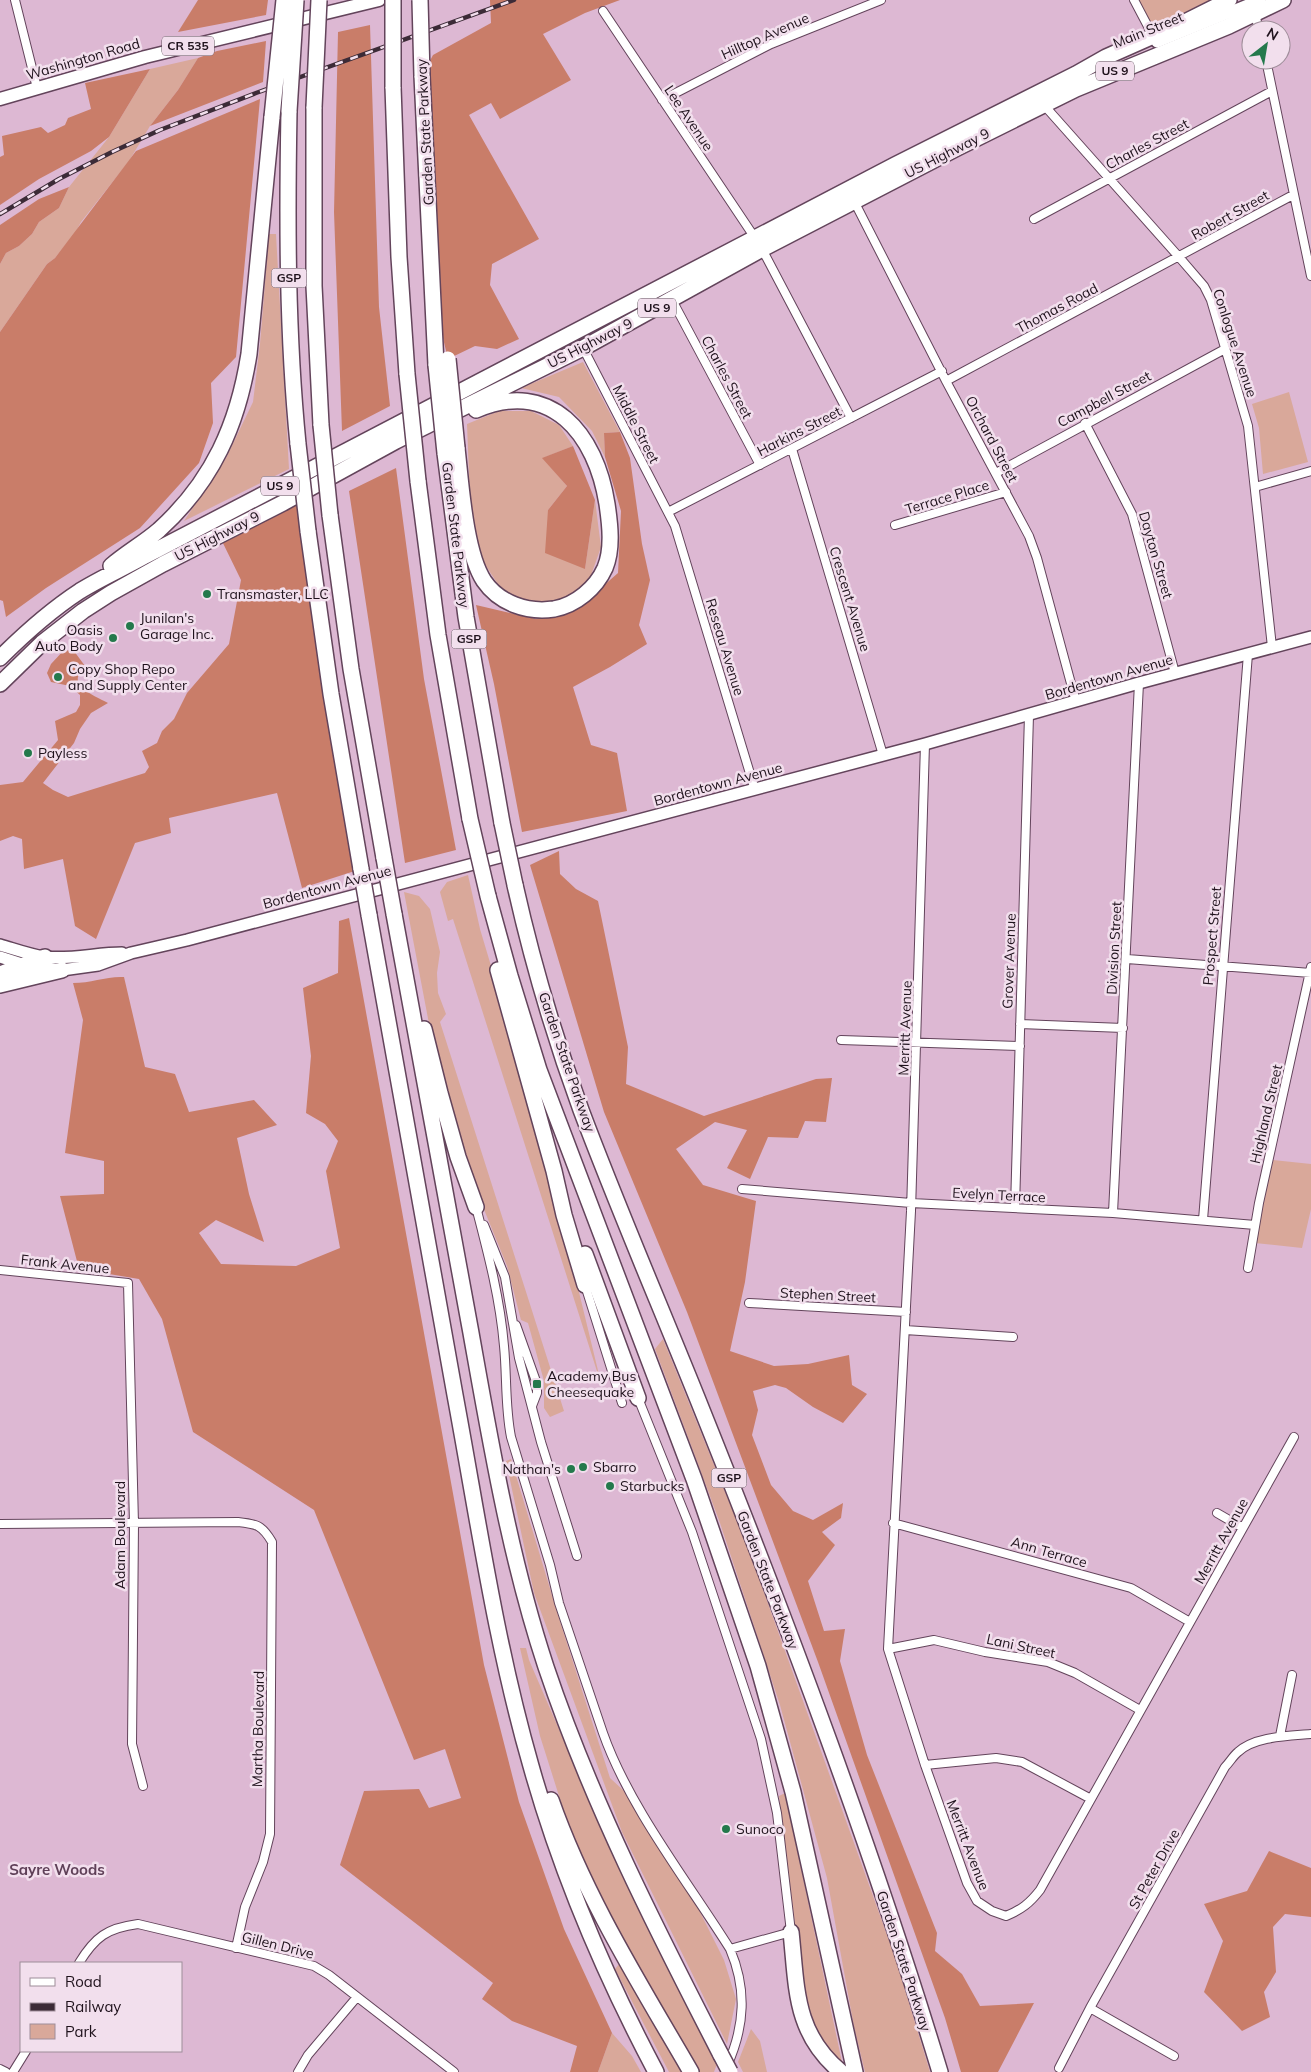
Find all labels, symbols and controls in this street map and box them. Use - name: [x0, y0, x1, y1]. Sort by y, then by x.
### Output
- street label: Main Street: [1110, 8, 1186, 52]
- street label: Hilltop Avenue: [718, 9, 812, 63]
- north arrow: [1241, 20, 1291, 70]
- text: N: [1264, 23, 1282, 44]
- street label: Washington Road: [24, 34, 142, 84]
- road number: CR 535: [162, 36, 214, 56]
- street label: Garden State Parkway: [412, 58, 438, 206]
- road number: US 9: [1096, 61, 1134, 80]
- street label: Lee Avenue: [661, 82, 717, 154]
- street label: Charles Street: [1102, 115, 1192, 173]
- street label: US Highway 9: [901, 124, 993, 182]
- street label: Robert Street: [1188, 186, 1272, 244]
- road number: GSP: [272, 268, 306, 288]
- street label: Thomas Road: [1013, 279, 1101, 337]
- street label: Conlogue Avenue: [1209, 286, 1261, 400]
- road number: US 9: [638, 298, 676, 318]
- street label: US Highway 9: [544, 314, 636, 372]
- street label: Charles Street: [698, 332, 756, 422]
- street label: Campbell Street: [1054, 367, 1154, 431]
- street label: Middle Street: [609, 382, 663, 466]
- street label: Orchard Street: [962, 393, 1022, 485]
- street label: Harkins Street: [754, 402, 844, 460]
- street label: Garden State Parkway: [438, 461, 474, 609]
- road number: US 9: [261, 476, 299, 496]
- street label: Terrace Place: [903, 476, 991, 518]
- street label: US Highway 9: [171, 507, 263, 565]
- street label: Dayton Street: [1135, 509, 1177, 601]
- street label: Crescent Avenue: [825, 544, 875, 654]
- place label: Transmaster, LLC: [217, 585, 329, 603]
- marker: Transmaster, LLC: [201, 588, 213, 600]
- street label: Reseau Avenue: [702, 596, 748, 698]
- place label: Junilan's Garage Inc.: [140, 609, 214, 643]
- marker: Junilan's Garage Inc.: [124, 620, 136, 632]
- place label: Oasis Auto Body: [35, 621, 104, 655]
- road number: GSP: [452, 630, 486, 648]
- marker: Oasis Auto Body: [107, 632, 119, 644]
- street label: Bordentown Avenue: [1043, 650, 1175, 704]
- place label: Copy Shop Repo and Supply Center: [68, 660, 188, 694]
- marker: Copy Shop Repo and Supply Center: [52, 671, 64, 683]
- place label: Payless: [38, 744, 87, 762]
- marker: Payless: [22, 747, 34, 759]
- street label: Bordentown Avenue: [652, 758, 784, 810]
- street label: Bordentown Avenue: [261, 861, 393, 913]
- street label: Prospect Street: [1199, 886, 1225, 986]
- street label: Division Street: [1103, 901, 1125, 995]
- street label: Grover Avenue: [998, 913, 1020, 1009]
- street label: Merritt Avenue: [894, 980, 916, 1076]
- street label: Garden State Parkway: [535, 990, 600, 1135]
- street label: Highland Street: [1246, 1062, 1286, 1165]
- street label: Evelyn Terrace: [952, 1184, 1046, 1206]
- street label: Frank Avenue: [20, 1250, 110, 1278]
- street label: Stephen Street: [780, 1284, 876, 1307]
- place label: Academy Bus Cheesequake: [547, 1367, 636, 1401]
- marker: Academy Bus Cheesequake: [531, 1378, 543, 1390]
- place label: Sbarro: [593, 1458, 637, 1476]
- place label: Nathan's: [502, 1460, 561, 1478]
- marker: Sbarro: [577, 1461, 589, 1473]
- marker: Nathan's: [565, 1463, 577, 1475]
- road number: GSP: [712, 1469, 746, 1488]
- place label: Starbucks: [620, 1477, 685, 1495]
- marker: Starbucks: [604, 1480, 616, 1492]
- street label: Adam Boulevard: [111, 1481, 129, 1589]
- street label: Merritt Avenue: [1190, 1495, 1252, 1587]
- street label: Garden State Parkway: [733, 1508, 803, 1652]
- street label: Ann Terrace: [1009, 1533, 1089, 1571]
- street label: Lani Street: [985, 1630, 1057, 1662]
- street label: Martha Boulevard: [248, 1671, 268, 1787]
- street label: Merritt Avenue: [943, 1797, 993, 1893]
- place label: Sunoco: [736, 1820, 784, 1838]
- marker: Sunoco: [720, 1823, 732, 1835]
- street label: St Peter Drive: [1125, 1826, 1183, 1912]
- district label: Sayre Woods: [9, 1860, 105, 1879]
- street label: Garden State Parkway: [873, 1888, 935, 2034]
- street label: Gillen Drive: [240, 1927, 316, 1963]
- legend: [20, 1962, 182, 2052]
- text: Road: [65, 1972, 102, 1991]
- text: Railway: [65, 1997, 121, 2016]
- text: Park: [65, 2022, 97, 2041]

